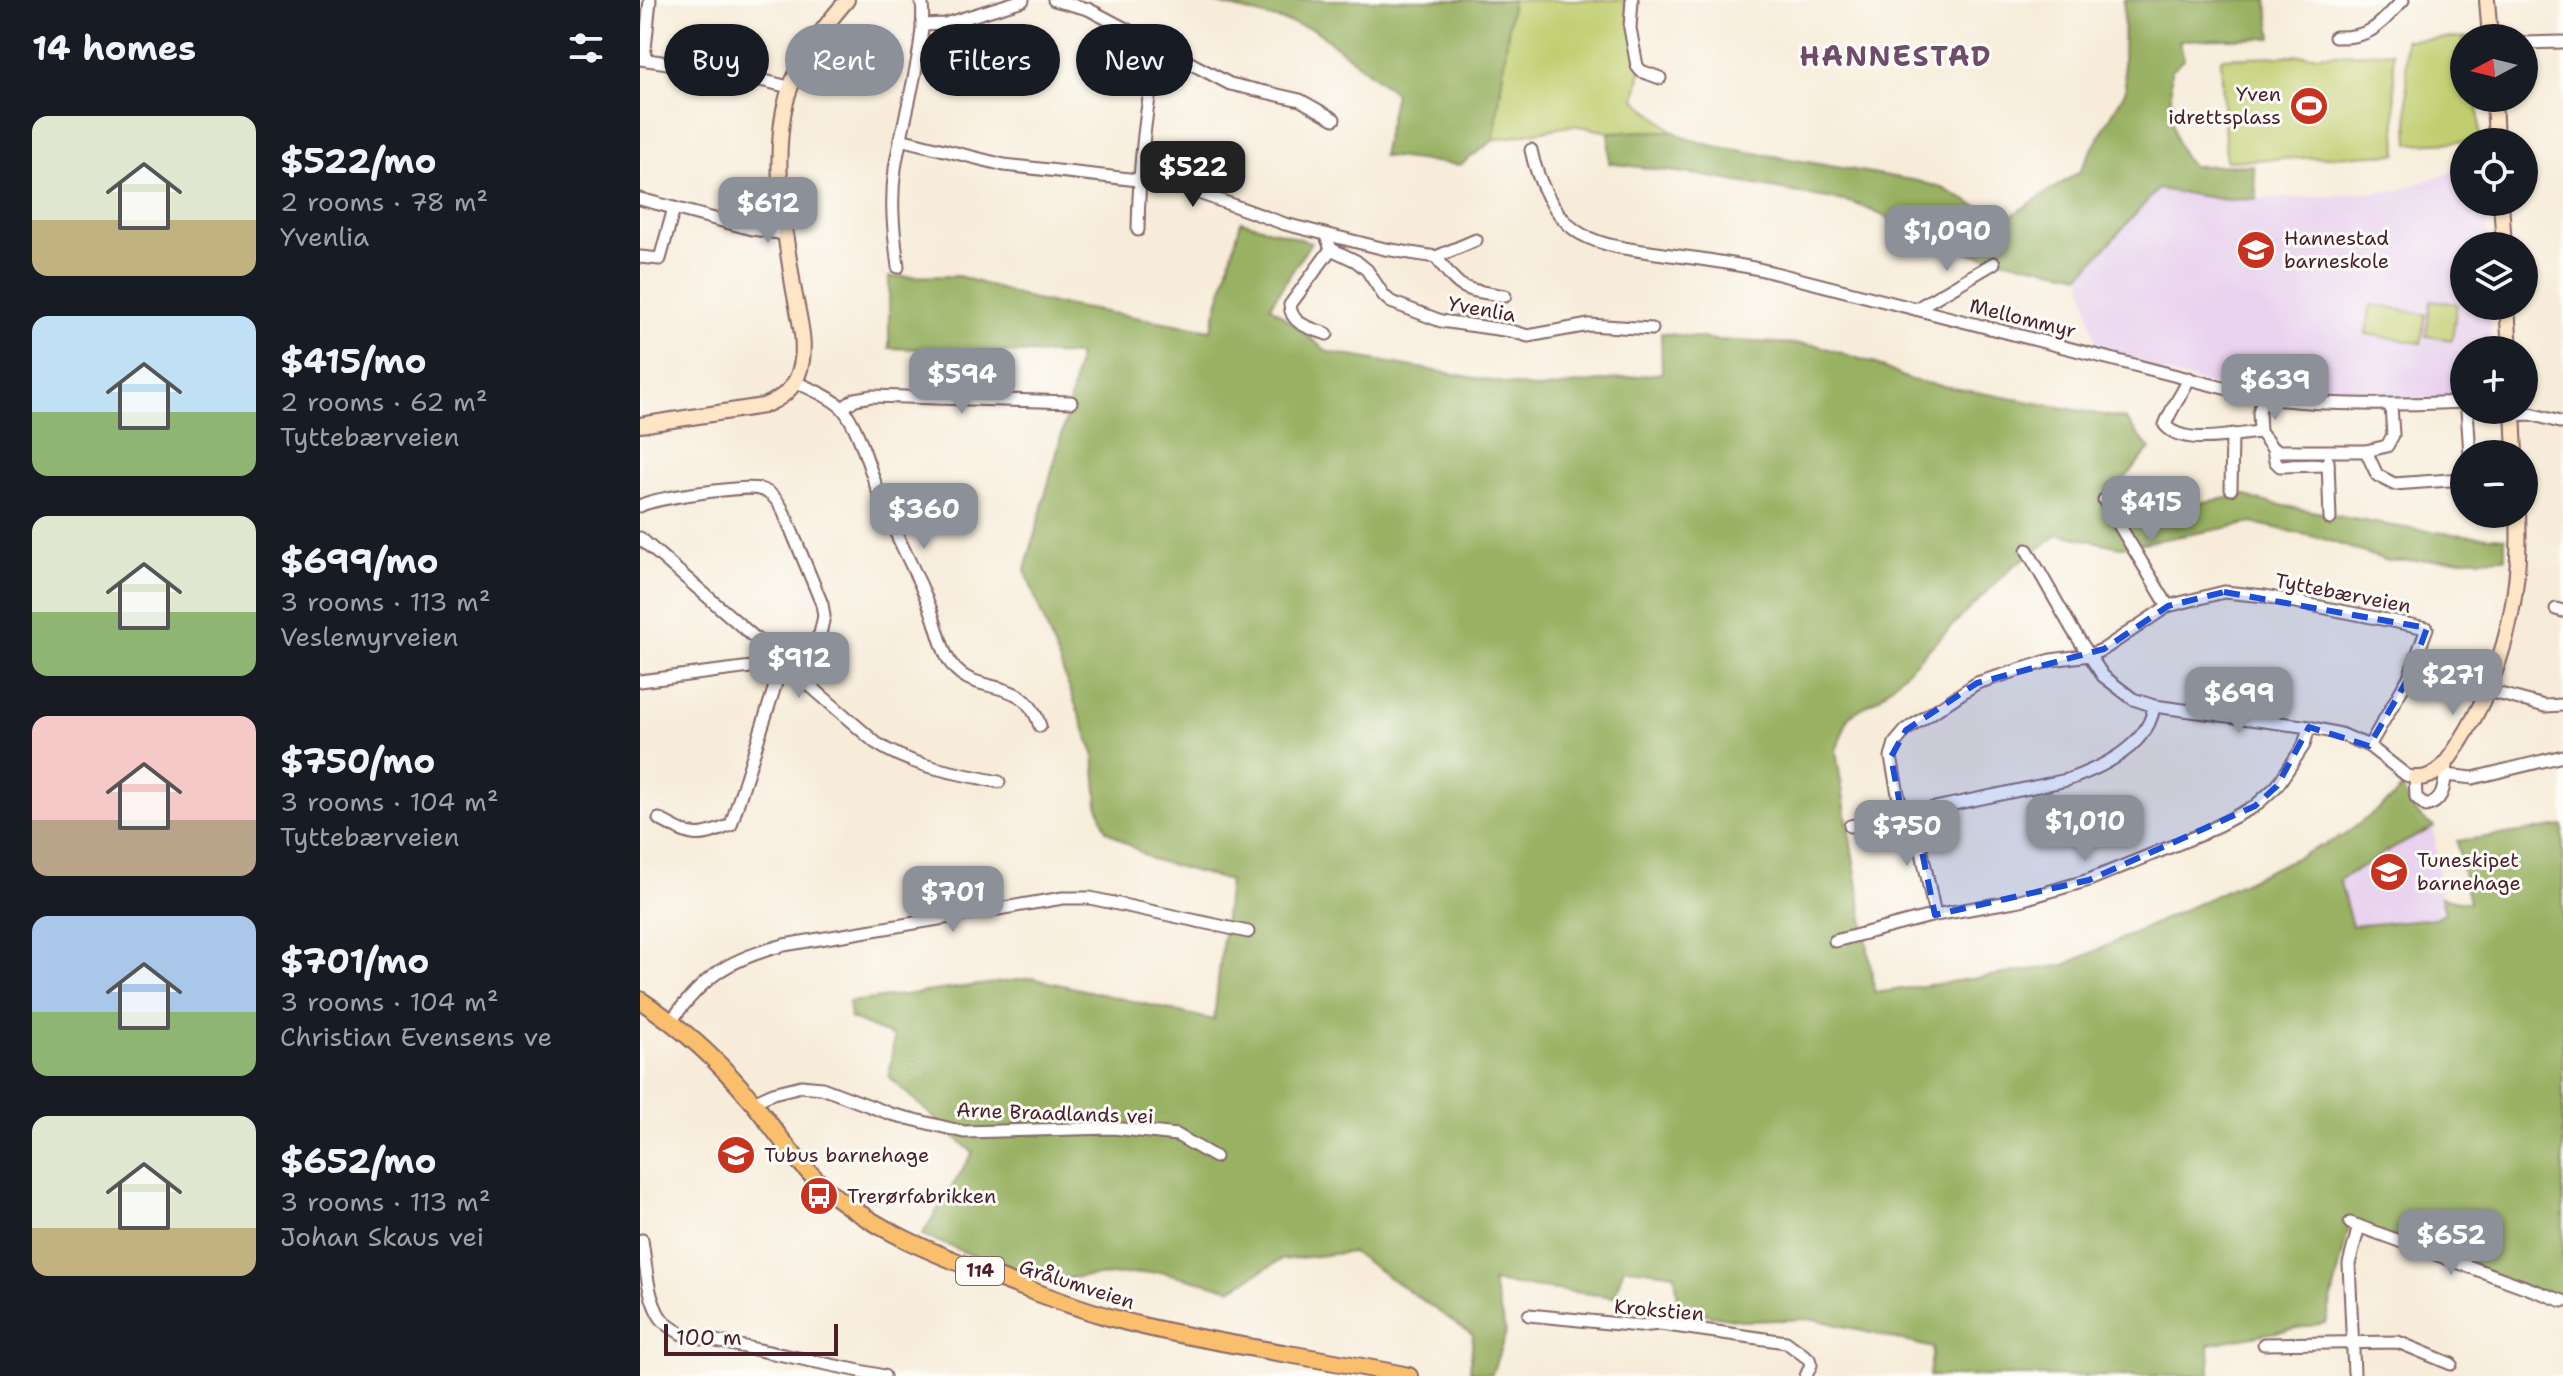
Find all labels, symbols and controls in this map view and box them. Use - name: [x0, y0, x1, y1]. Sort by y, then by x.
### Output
- chip: Buy: [664, 24, 769, 96]
- chip: Rent: [785, 24, 904, 96]
- chip: Filters: [920, 24, 1060, 96]
- chip: New: [1076, 24, 1193, 96]
- north arrow: [2450, 24, 2538, 112]
- map controls: [2450, 24, 2538, 528]
- text: 14 homes: [32, 25, 196, 71]
- icon: filters: [564, 26, 608, 70]
- district label: HANNESTAD: [1799, 37, 1993, 75]
- place label: Yven idrettsplass: [2168, 81, 2281, 130]
- sports icon: Yven idrettsplass: [2288, 85, 2330, 127]
- button: locate: [2450, 128, 2538, 216]
- text: $522/mo: [280, 138, 437, 184]
- pin: $522: [1146, 141, 1240, 209]
- icon: home: [96, 148, 192, 244]
- text: $522: [1158, 149, 1228, 184]
- pin: $612: [721, 177, 815, 245]
- text: 2 rooms · 78 m²: [280, 184, 488, 219]
- text: $612: [736, 185, 800, 220]
- pin: $1,090: [1882, 205, 2012, 273]
- text: $1,090: [1903, 213, 1991, 248]
- text: Yvenlia: [280, 219, 369, 254]
- place label: Hannestad barneskole: [2284, 225, 2389, 274]
- school or university icon: Hannestad barneskole: [2235, 229, 2277, 271]
- button: layers: [2450, 232, 2538, 320]
- street label: Yvenlia: [1446, 290, 1519, 328]
- street label: Mellommyr: [1967, 292, 2079, 344]
- button: +: [2450, 336, 2538, 424]
- text: $415/mo: [280, 338, 427, 384]
- icon: home: [96, 348, 192, 444]
- pin: $594: [915, 348, 1009, 416]
- pin: $639: [2228, 354, 2322, 422]
- text: $594: [927, 356, 997, 391]
- text: $639: [2240, 362, 2310, 397]
- text: 2 rooms · 62 m²: [280, 384, 488, 419]
- text: Tyttebærveien: [280, 419, 459, 454]
- button: −: [2450, 440, 2538, 528]
- pin: $415: [2104, 476, 2198, 544]
- pin: $360: [877, 483, 971, 551]
- text: $415: [2120, 484, 2182, 519]
- text: $360: [888, 491, 960, 526]
- text: $699/mo: [280, 538, 439, 584]
- icon: home: [96, 548, 192, 644]
- street label: Tyttebærveien: [2273, 567, 2413, 619]
- text: 3 rooms · 113 m²: [280, 584, 491, 619]
- text: Veslemyrveien: [280, 619, 459, 654]
- pin: $912: [752, 632, 846, 700]
- text: $912: [767, 640, 831, 675]
- pin: $271: [2406, 649, 2500, 717]
- text: $271: [2421, 657, 2485, 692]
- pin: $699: [2192, 667, 2286, 735]
- text: $699: [2203, 675, 2275, 710]
- text: $750/mo: [280, 738, 435, 784]
- icon: home: [96, 748, 192, 844]
- text: 3 rooms · 104 m²: [280, 784, 499, 819]
- pin: $1,010: [2020, 795, 2150, 863]
- pin: $750: [1860, 800, 1954, 868]
- text: $1,010: [2045, 803, 2125, 838]
- text: $750: [1872, 808, 1942, 843]
- text: Tyttebærveien: [280, 819, 459, 854]
- place label: Tuneskipet barnehage: [2417, 847, 2521, 896]
- school or university icon: Tuneskipet barnehage: [2368, 851, 2410, 893]
- pin: $701: [906, 866, 1000, 934]
- text: $701: [921, 874, 985, 909]
- text: $701/mo: [280, 938, 429, 984]
- icon: home: [96, 948, 192, 1044]
- text: 3 rooms · 104 m²: [280, 984, 499, 1019]
- text: Christian Evensens ve: [280, 1019, 552, 1054]
- street label: Arne Braadlands vei: [956, 1097, 1154, 1129]
- school or university icon: Tubus barnehage: [715, 1134, 757, 1176]
- text: $652/mo: [280, 1138, 437, 1184]
- place label: Tubus barnehage: [764, 1142, 929, 1168]
- icon: home: [96, 1148, 192, 1244]
- bus stop icon: Trerørfabrikken: [798, 1175, 840, 1217]
- place label: Trerørfabrikken: [847, 1183, 996, 1209]
- text: 3 rooms · 113 m²: [280, 1184, 491, 1219]
- pin: $652: [2404, 1209, 2498, 1277]
- text: $652: [2416, 1217, 2486, 1252]
- text: Johan Skaus vei: [280, 1219, 484, 1254]
- street label: Grålumveien: [1016, 1253, 1138, 1315]
- road number: 114: [956, 1257, 1004, 1285]
- street label: Krokstien: [1613, 1293, 1705, 1327]
- scale bar: [664, 1320, 838, 1356]
- text: 100 m: [676, 1323, 742, 1352]

